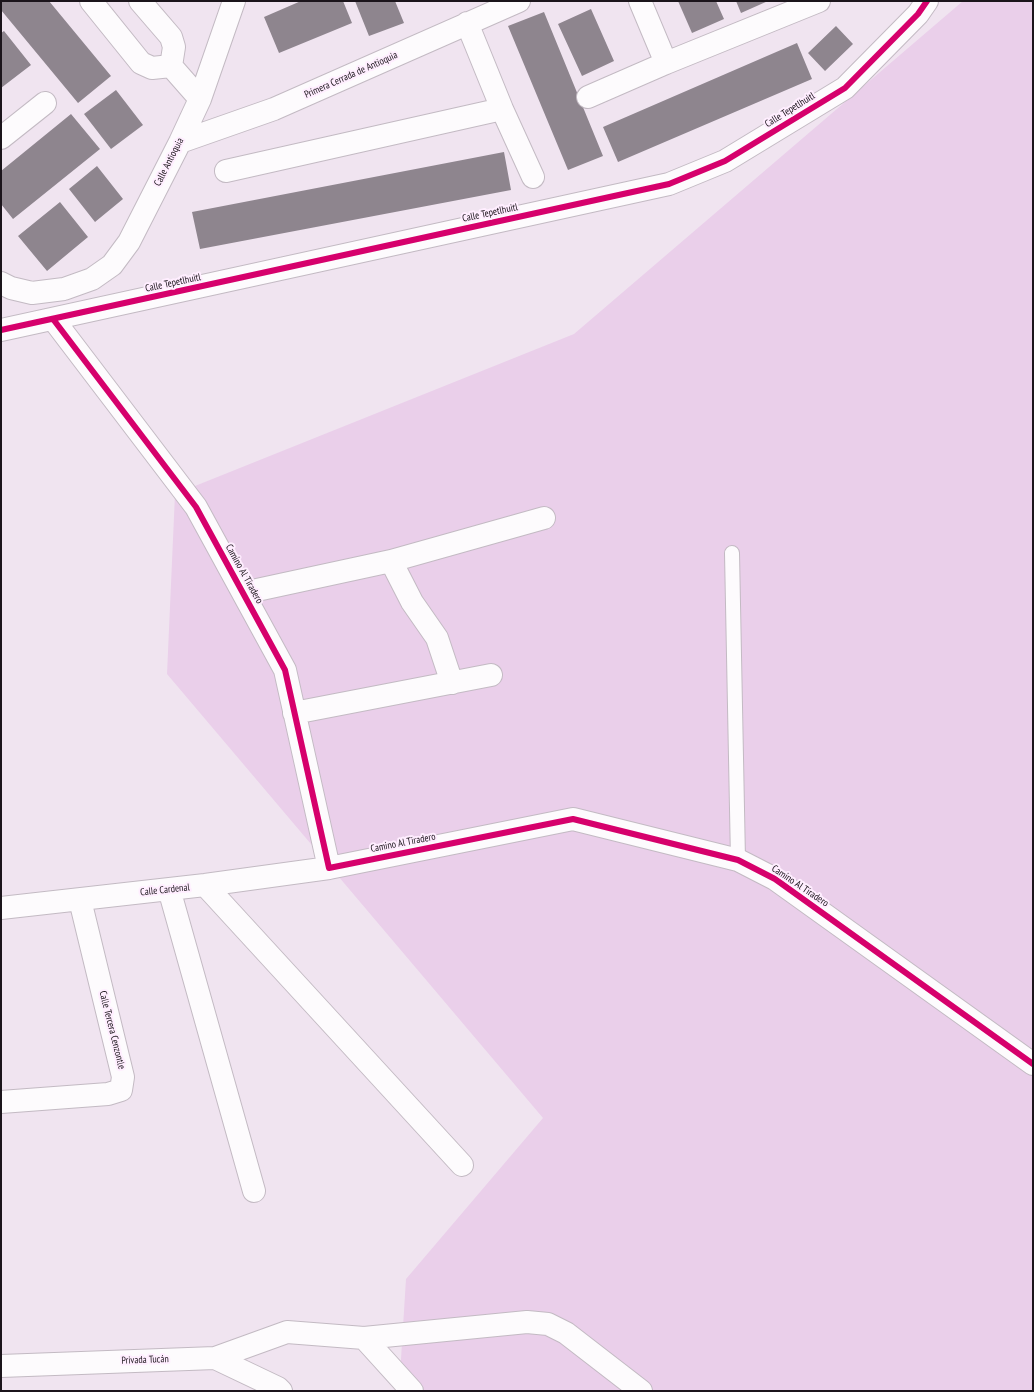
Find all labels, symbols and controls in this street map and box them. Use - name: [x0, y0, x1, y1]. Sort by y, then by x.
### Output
- street label: Primera Cerrada de Antioquia: [303, 49, 399, 101]
- street label: Calle Tepetlhuitl: [763, 90, 817, 130]
- street label: Calle Antioquia: [152, 136, 186, 188]
- street label: Calle Tepetlhuitl: [461, 201, 519, 225]
- street label: Calle Tepetlhuitl: [144, 271, 202, 295]
- street label: Camino Al Tiradero: [223, 542, 265, 606]
- street label: Camino Al Tiradero: [369, 831, 437, 855]
- street label: Camino Al Tiradero: [769, 863, 831, 909]
- street label: Calle Cardenal: [140, 881, 190, 899]
- street label: Calle Tercera Cenzontle: [96, 990, 128, 1070]
- street label: Privada Tucán: [121, 1353, 169, 1367]

